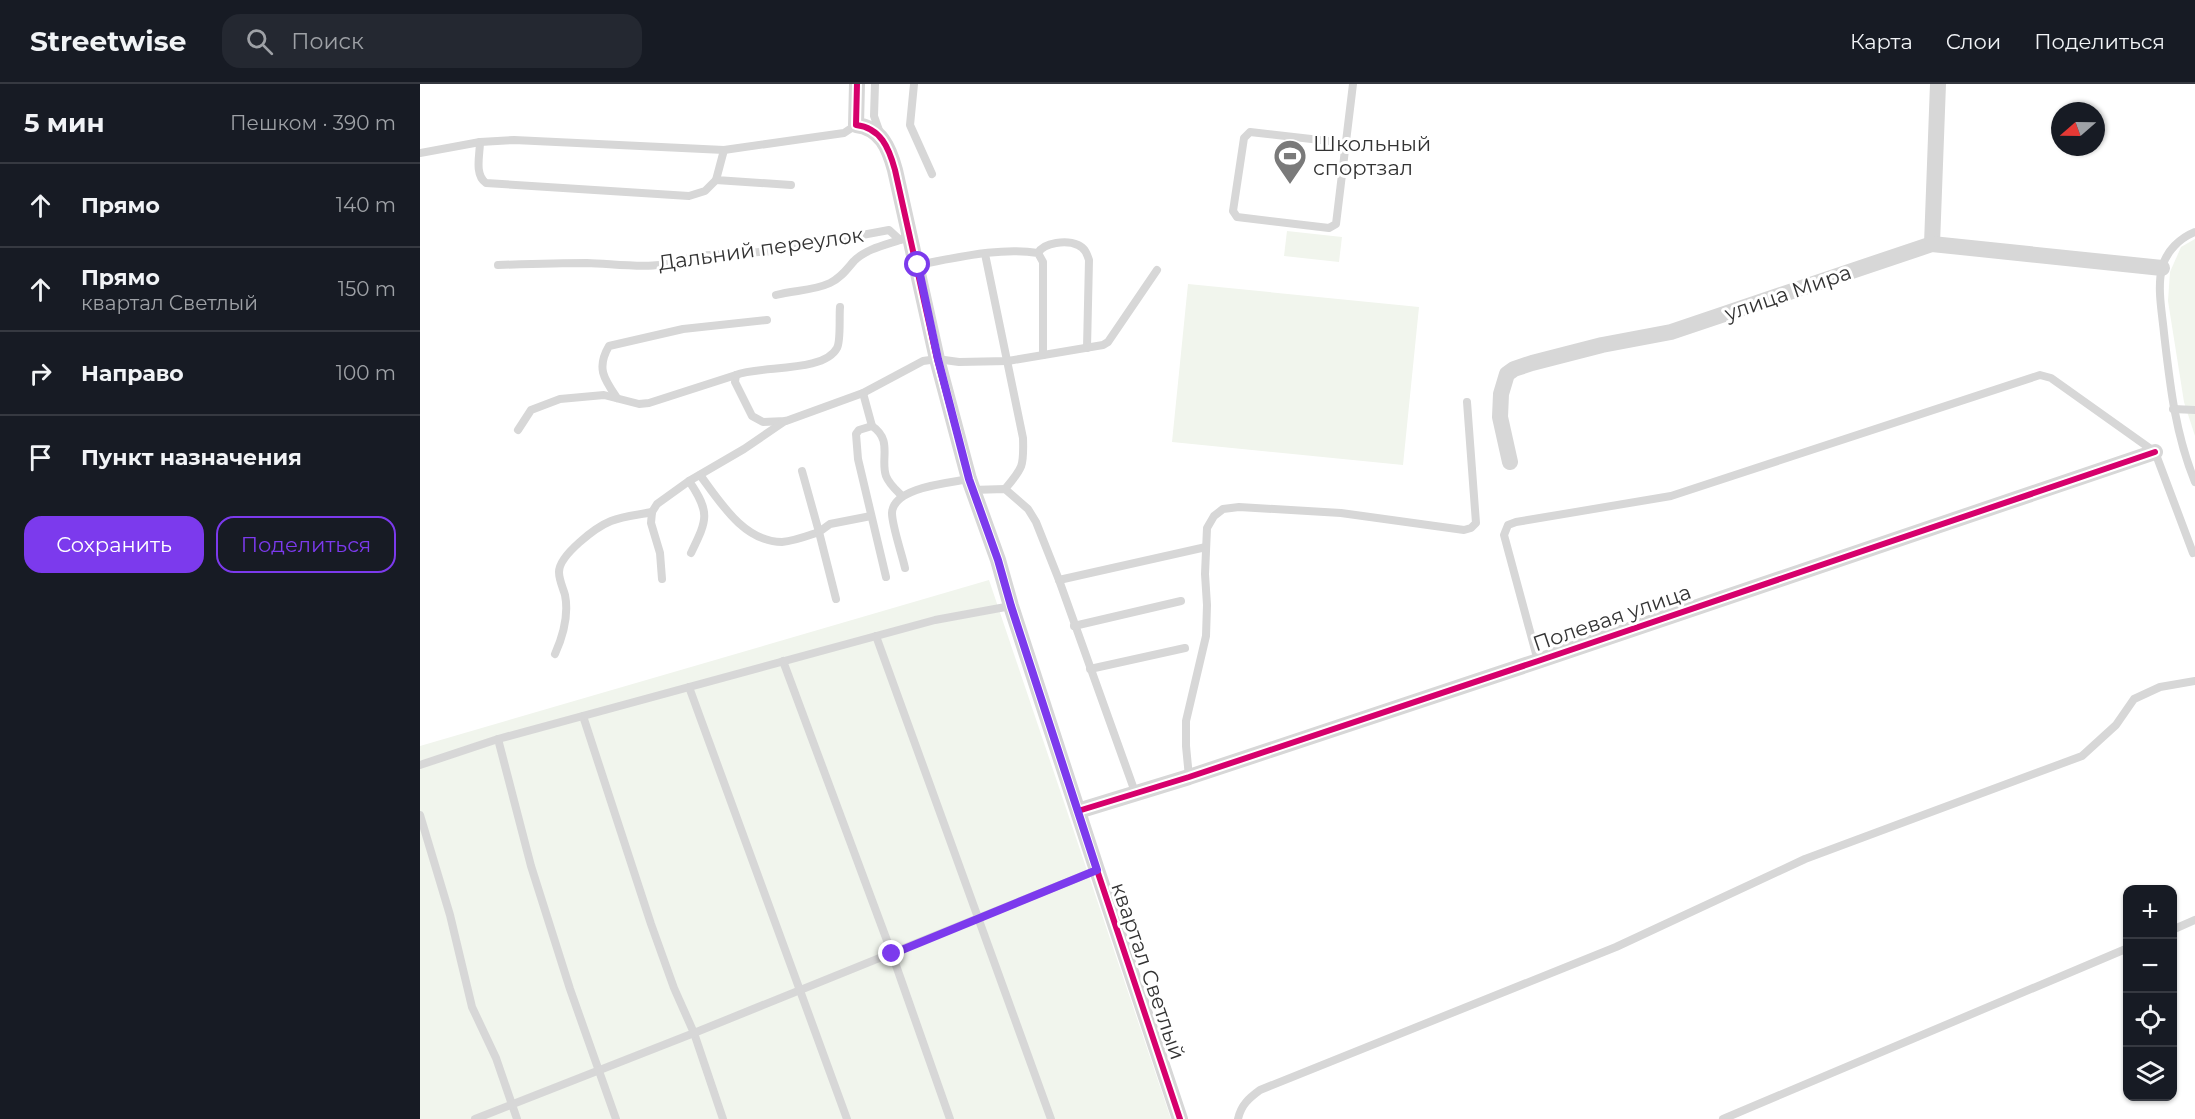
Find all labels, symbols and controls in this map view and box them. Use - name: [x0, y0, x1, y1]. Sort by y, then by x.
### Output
- search box: [222, 14, 642, 68]
- text: Streetwise: [30, 24, 186, 58]
- icon: search: [243, 25, 276, 58]
- text: Поиск: [291, 28, 364, 55]
- text: Карта: [1850, 29, 1913, 54]
- text: Слои: [1946, 29, 2001, 54]
- text: Поделиться: [2034, 29, 2165, 54]
- north arrow: [2051, 102, 2105, 156]
- text: 5 мин: [24, 107, 105, 139]
- text: Пешком · 390 m: [230, 111, 396, 135]
- place label: Школьный спортзал: [1313, 131, 1431, 180]
- sports icon: Школьный спортзал: [1272, 138, 1308, 185]
- icon: ahead: [24, 189, 57, 222]
- text: Прямо: [81, 192, 160, 219]
- text: 140 m: [336, 193, 396, 217]
- street label: Дальний переулок: [657, 222, 865, 275]
- route start: [904, 251, 930, 277]
- street label: улица Мира: [1720, 259, 1854, 326]
- text: Прямо: [81, 264, 160, 291]
- icon: ahead: [24, 273, 57, 306]
- text: 150 m: [338, 277, 396, 301]
- text: квартал Светлый: [81, 291, 258, 315]
- icon: right: [24, 357, 57, 390]
- text: Направо: [81, 360, 184, 387]
- text: 100 m: [336, 361, 396, 385]
- icon: arrive: [24, 441, 57, 474]
- text: Пункт назначения: [81, 444, 302, 471]
- button: Сохранить: [24, 516, 204, 573]
- button: Поделиться: [216, 516, 396, 573]
- street label: Полевая улица: [1529, 579, 1694, 656]
- street label: квартал Светлый: [1106, 879, 1191, 1063]
- map controls: [2123, 885, 2177, 1101]
- button: +: [2123, 885, 2177, 939]
- button: −: [2123, 939, 2177, 993]
- route end: [878, 940, 904, 966]
- button: locate: [2123, 993, 2177, 1047]
- button: layers: [2123, 1047, 2177, 1101]

